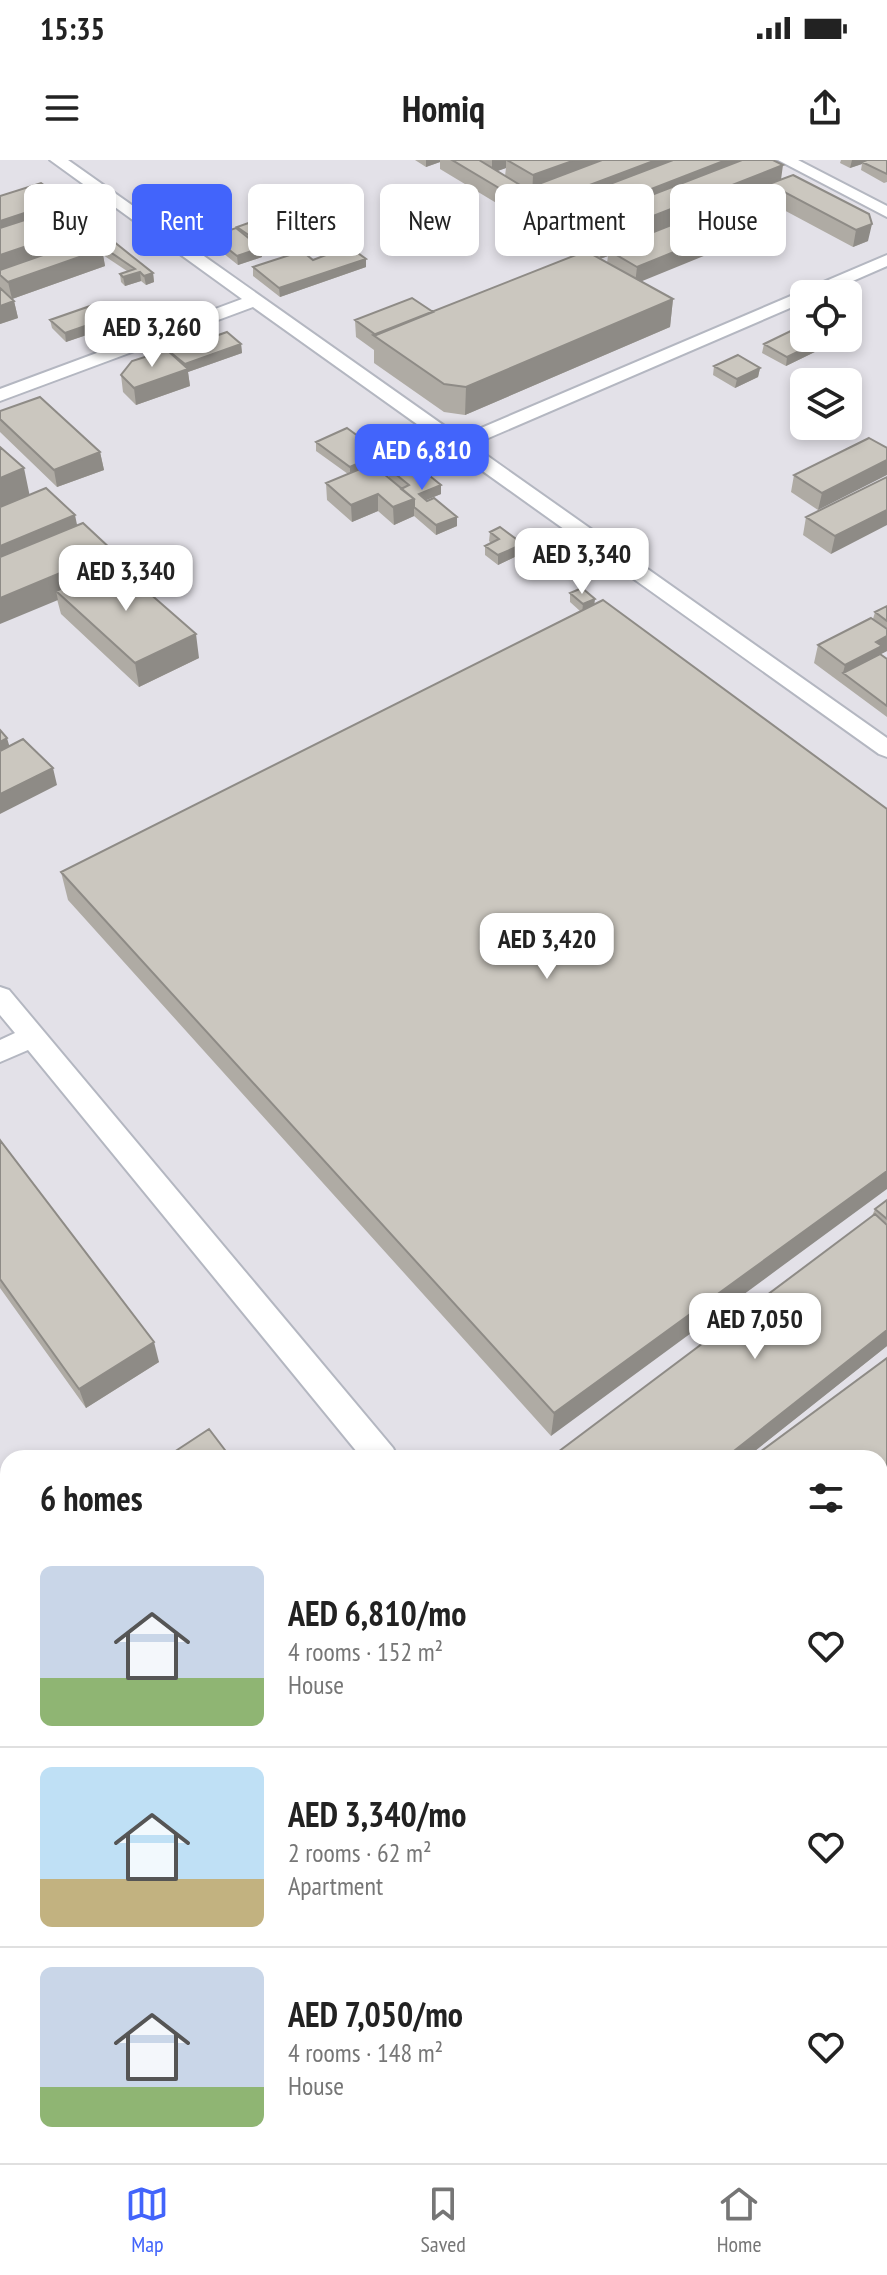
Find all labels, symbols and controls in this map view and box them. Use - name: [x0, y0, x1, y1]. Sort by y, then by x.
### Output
- text: 15:35: [40, 9, 105, 48]
- text: Homiq: [402, 85, 485, 132]
- icon: menu: [40, 86, 84, 130]
- icon: share: [803, 86, 847, 130]
- chip: Buy: [24, 184, 116, 256]
- chip: Rent: [132, 184, 232, 256]
- chip: Filters: [248, 184, 364, 256]
- chip: New: [380, 184, 479, 256]
- chip: Apartment: [495, 184, 654, 256]
- chip: House: [670, 184, 786, 256]
- map controls: [790, 280, 862, 440]
- button: locate: [790, 280, 862, 352]
- pin: AED 3,260: [60, 301, 244, 369]
- text: AED 3,260: [103, 310, 201, 343]
- button: layers: [790, 368, 862, 440]
- pin: AED 6,810: [330, 424, 514, 492]
- text: AED 6,810: [373, 433, 471, 466]
- pin: AED 3,340: [490, 528, 674, 596]
- text: AED 3,340: [533, 537, 631, 570]
- pin: AED 3,340: [34, 545, 218, 613]
- text: AED 3,340: [77, 554, 175, 587]
- pin: AED 3,420: [455, 913, 639, 981]
- text: AED 3,420: [498, 922, 596, 955]
- pin: AED 7,050: [663, 1293, 847, 1361]
- text: AED 7,050: [707, 1302, 803, 1335]
- text: 6 homes: [40, 1476, 143, 1520]
- icon: filters: [804, 1476, 848, 1520]
- text: AED 6,810/mo: [288, 1591, 466, 1635]
- icon: home: [104, 1598, 200, 1694]
- icon: heart: [804, 1624, 848, 1668]
- text: 4 rooms · 152 m²: [288, 1635, 443, 1668]
- text: House: [288, 1668, 344, 1701]
- text: AED 3,340/mo: [288, 1792, 466, 1836]
- icon: home: [104, 1799, 200, 1895]
- icon: heart: [804, 1825, 848, 1869]
- text: 2 rooms · 62 m²: [288, 1836, 432, 1869]
- text: Apartment: [288, 1869, 383, 1902]
- text: AED 7,050/mo: [288, 1992, 463, 2036]
- icon: home: [104, 1999, 200, 2095]
- icon: heart: [804, 2025, 848, 2069]
- text: 4 rooms · 148 m²: [288, 2036, 443, 2069]
- text: House: [288, 2069, 344, 2102]
- tab: Map: [125, 2182, 169, 2258]
- tab: Saved: [420, 2182, 466, 2258]
- tab: Home: [717, 2182, 762, 2258]

